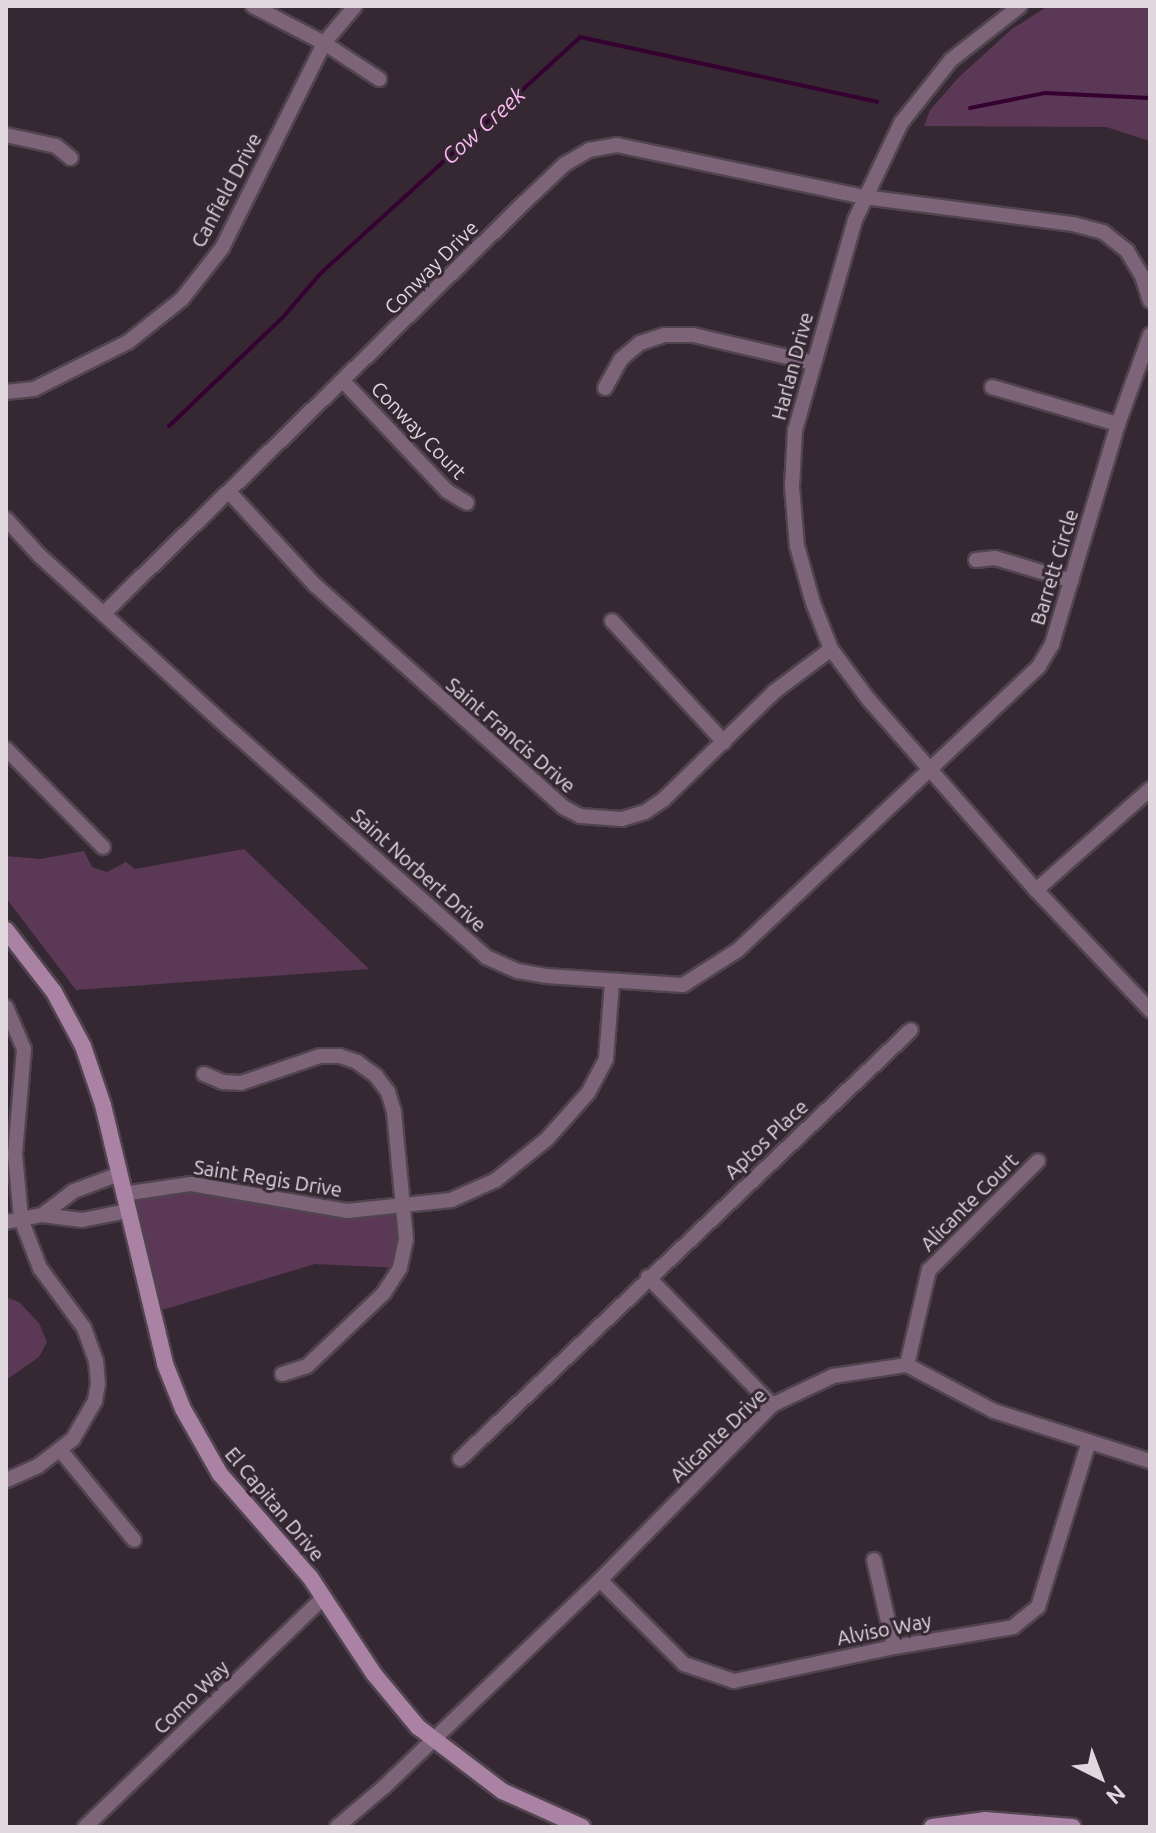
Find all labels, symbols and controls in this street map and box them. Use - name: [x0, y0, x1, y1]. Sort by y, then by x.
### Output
- water label: Cow Creek: [436, 81, 530, 169]
- street label: Canfield Drive: [186, 129, 266, 251]
- street label: Conway Drive: [379, 215, 483, 319]
- street label: Harlan Drive: [766, 309, 818, 423]
- street label: Conway Court: [367, 376, 471, 484]
- street label: Barrett Circle: [1025, 506, 1083, 628]
- street label: Saint Francis Drive: [441, 672, 581, 798]
- street label: Saint Norbert Drive: [347, 803, 491, 937]
- street label: Aptos Place: [719, 1094, 813, 1184]
- street label: Alicante Court: [915, 1148, 1023, 1256]
- street label: Saint Regis Drive: [192, 1154, 344, 1202]
- street label: Alicante Drive: [665, 1383, 771, 1487]
- street label: El Capitan Drive: [220, 1442, 330, 1566]
- street label: Alviso Way: [835, 1608, 933, 1650]
- street label: Como Way: [148, 1655, 234, 1739]
- north arrow: [1060, 1737, 1140, 1817]
- text: N: [1102, 1780, 1131, 1810]

